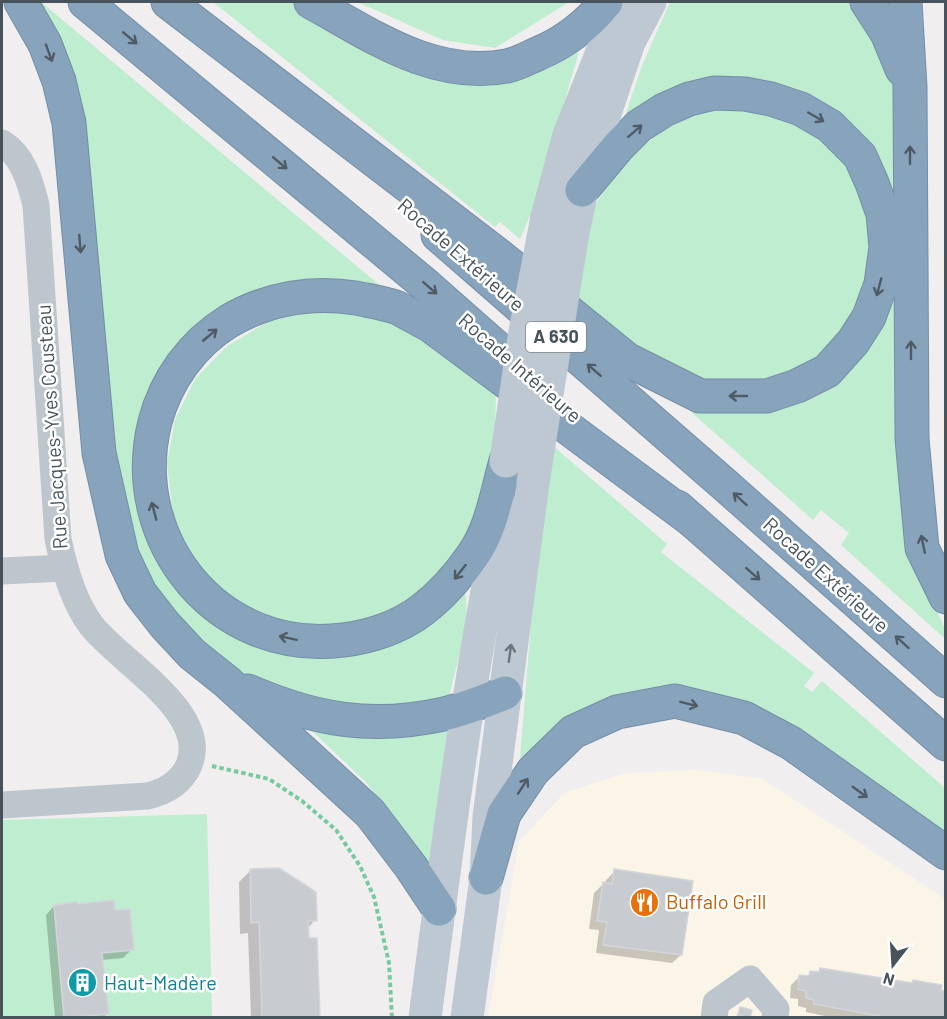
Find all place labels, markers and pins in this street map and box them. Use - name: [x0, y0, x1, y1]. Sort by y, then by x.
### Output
- restaurant icon: Buffalo Grill: [629, 886, 661, 918]
- place label: Buffalo Grill: [666, 889, 766, 913]
- building icon: Haut-Madère: [67, 967, 99, 999]
- place label: Haut-Madère: [104, 970, 217, 994]

